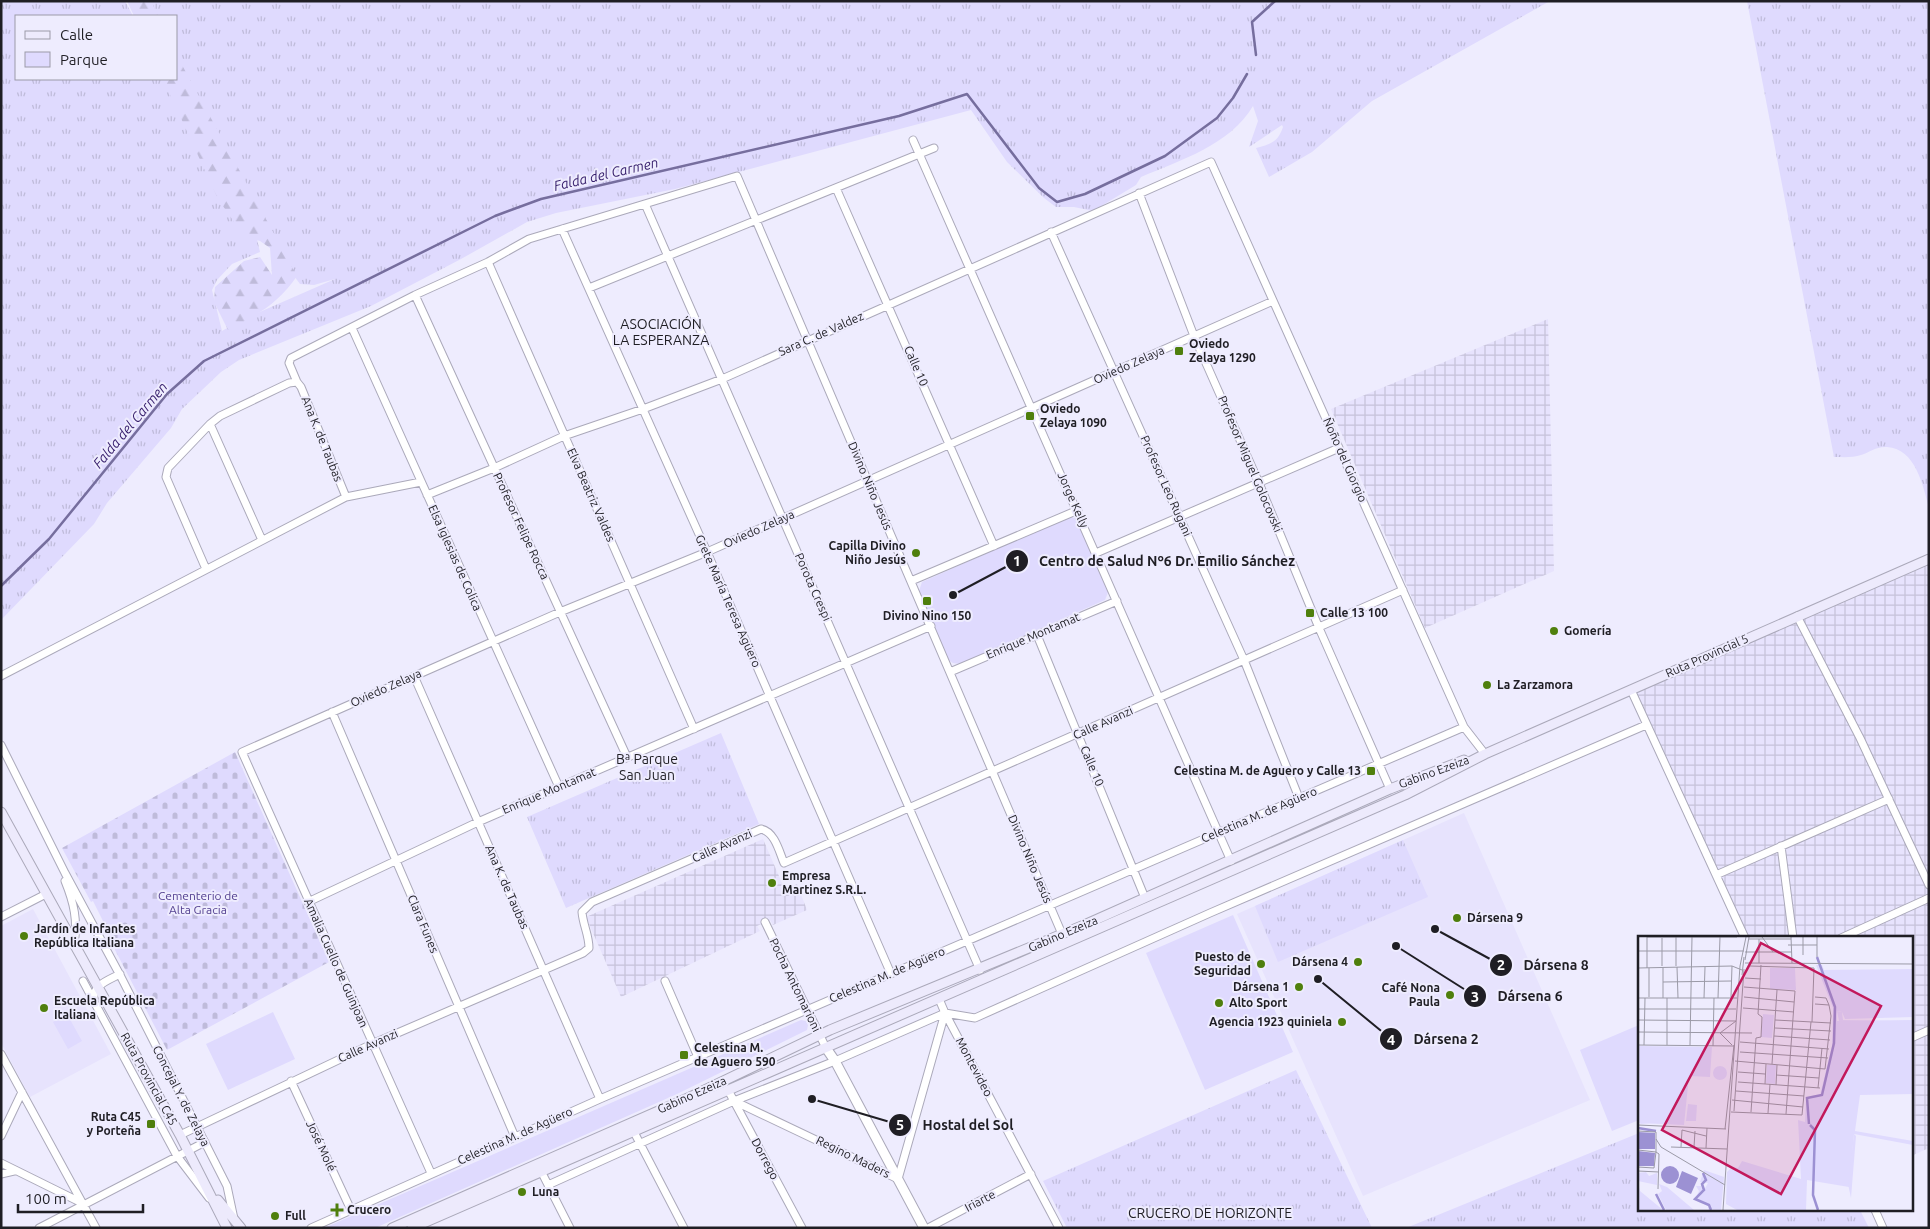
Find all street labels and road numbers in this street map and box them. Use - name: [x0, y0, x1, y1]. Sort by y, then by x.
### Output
- street label: Sara C. de Valdez: [776, 309, 866, 358]
- street label: Oviedo Zelaya: [1091, 343, 1166, 386]
- street label: Calle 10: [902, 344, 931, 388]
- street label: Ana K. de Taubas: [299, 394, 345, 483]
- street label: Profesor Miguel Golocovski: [1216, 394, 1285, 534]
- street label: Ñoño del Giorgio: [1321, 416, 1370, 504]
- street label: Profesor Leo Rugani: [1138, 433, 1195, 538]
- street label: Divino Niño Jesús: [846, 440, 895, 532]
- street label: Elva Beatriz Valdes: [565, 446, 618, 544]
- street label: Profesor Felipe Rocca: [491, 470, 552, 581]
- street label: Jorge Kelly: [1055, 470, 1092, 530]
- street label: Elsa Iglesias de Colica: [426, 503, 485, 613]
- street label: Oviedo Zelaya: [721, 507, 796, 550]
- street label: Grete María Teresa Agüero: [693, 532, 764, 669]
- street label: Porota Crespi: [793, 551, 834, 623]
- street label: Enrique Montamat: [984, 610, 1082, 661]
- street label: Ruta Provincial 5: [1663, 631, 1750, 680]
- street label: Oviedo Zelaya: [348, 666, 423, 709]
- street label: Calle Avanzi: [1071, 704, 1135, 742]
- street label: Calle 10: [1078, 744, 1107, 788]
- street label: Gabino Ezeiza: [1397, 753, 1471, 790]
- street label: Enrique Montamat: [500, 765, 598, 816]
- street label: Celestina M. de Agüero: [1199, 784, 1319, 845]
- street label: Divino Niño Jesús: [1006, 813, 1055, 905]
- street label: Calle Avanzi: [690, 827, 754, 865]
- street label: Ana K. de Taubas: [483, 843, 532, 931]
- street label: Clara Funes: [405, 893, 442, 955]
- street label: Amalia Cuello de Guinjoan: [302, 896, 371, 1029]
- street label: Gabino Ezeiza: [1026, 913, 1099, 954]
- street label: Pocha Antomarioni: [767, 936, 824, 1034]
- street label: Celestina M. de Agüero: [827, 944, 947, 1005]
- street label: Calle Avanzi: [336, 1027, 400, 1065]
- street label: Ruta Provincial C45: [119, 1030, 180, 1127]
- street label: Montevideo: [953, 1035, 995, 1099]
- street label: Concejal Y. de Zelaya: [150, 1043, 213, 1148]
- street label: Gabino Ezeiza: [655, 1074, 728, 1116]
- street label: Celestina M. de Agüero: [455, 1104, 574, 1167]
- street label: José Molé: [304, 1118, 339, 1173]
- street label: Regino Maders: [814, 1133, 892, 1180]
- street label: Dorrego: [749, 1136, 782, 1182]
- street label: Iriarte: [962, 1187, 997, 1214]

